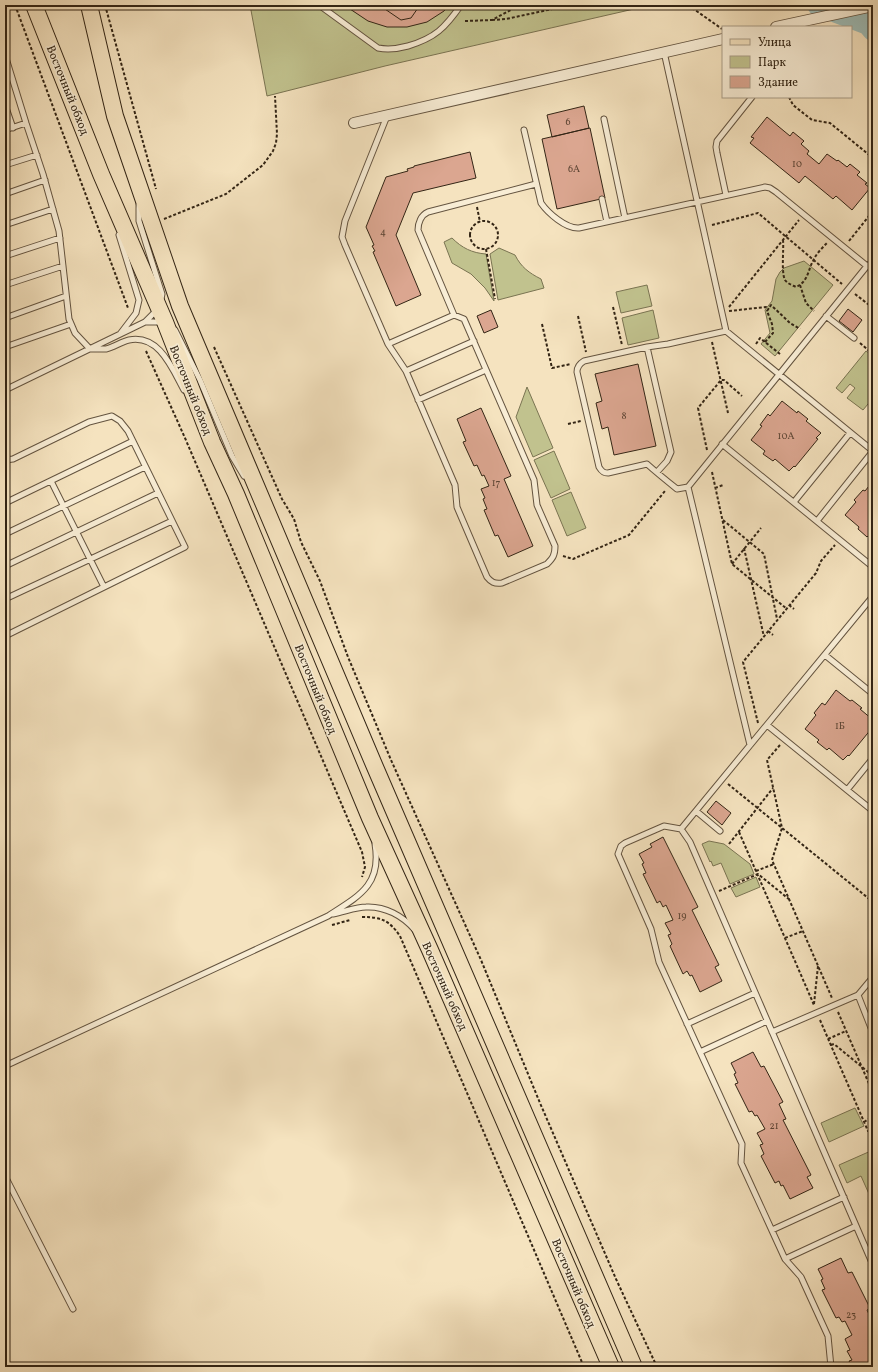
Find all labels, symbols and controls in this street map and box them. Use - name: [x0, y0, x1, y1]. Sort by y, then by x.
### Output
- legend: [722, 26, 852, 98]
- text: Улица: [758, 35, 791, 51]
- street label: Восточный обход: [42, 43, 92, 138]
- text: Парк: [758, 55, 786, 71]
- text: Здание: [758, 75, 798, 91]
- house number: 6: [565, 115, 571, 129]
- house number: 10: [792, 157, 802, 171]
- house number: 6А: [568, 162, 580, 176]
- house number: 4: [380, 225, 386, 239]
- street label: Восточный обход: [165, 343, 215, 438]
- house number: 8: [621, 409, 627, 423]
- house number: 10А: [778, 429, 794, 443]
- house number: 17: [492, 476, 501, 490]
- street label: Восточный обход: [290, 642, 340, 737]
- house number: 1Б: [835, 719, 845, 733]
- house number: 19: [677, 909, 687, 923]
- street label: Восточный обход: [417, 940, 471, 1033]
- house number: 21: [769, 1119, 779, 1133]
- street label: Восточный обход: [547, 1236, 599, 1331]
- house number: 23: [846, 1308, 856, 1322]

